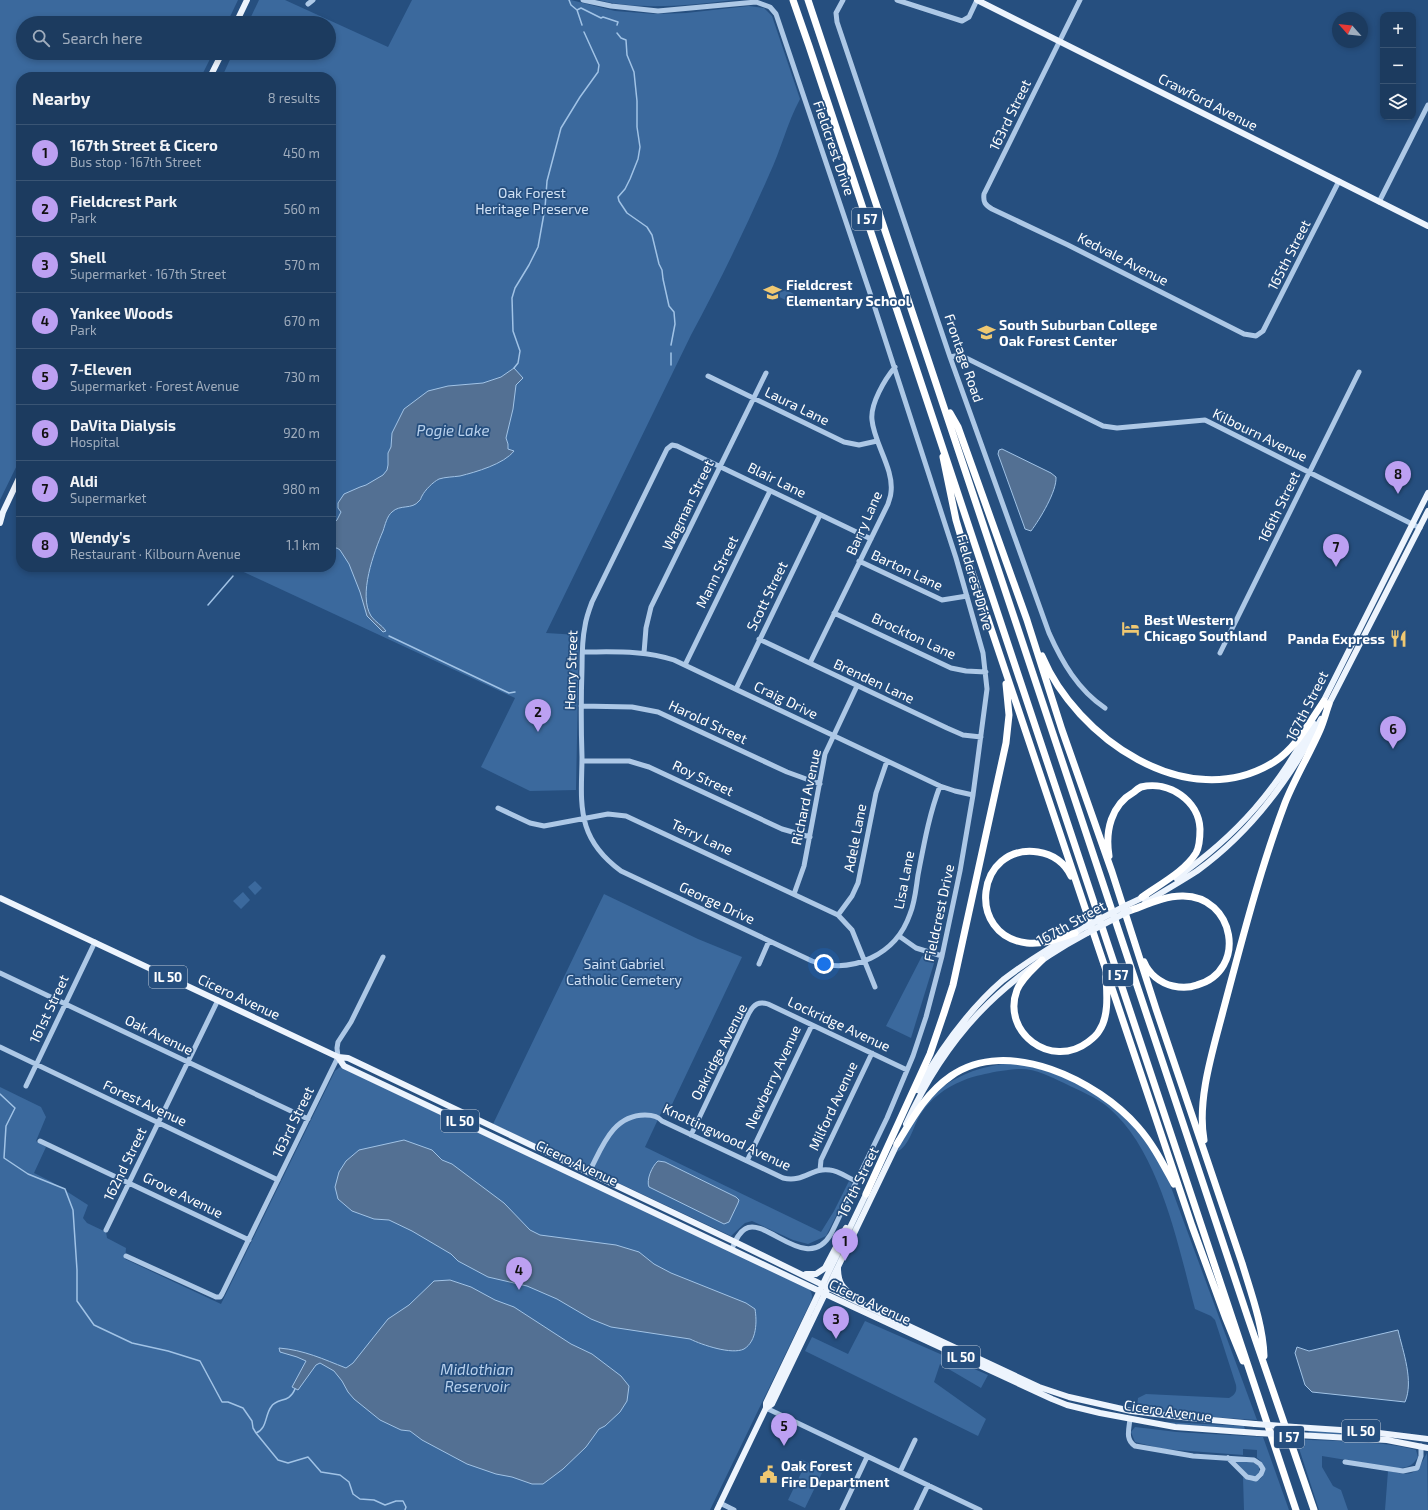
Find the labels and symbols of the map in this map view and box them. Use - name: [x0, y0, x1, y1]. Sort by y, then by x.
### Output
- north arrow: [1332, 12, 1368, 48]
- street label: Crawford Avenue: [1156, 69, 1261, 134]
- street label: 163rd Street: [985, 77, 1034, 153]
- street label: Fieldcrest Drive: [810, 98, 859, 198]
- park label: Oak Forest Heritage Preserve: [475, 184, 589, 217]
- road number: I 57: [852, 208, 882, 230]
- street label: 165th Street: [1264, 217, 1314, 293]
- street label: Kedvale Avenue: [1075, 228, 1172, 289]
- place label: Fieldcrest Elementary School: [786, 276, 911, 309]
- school or university icon: Fieldcrest Elementary School: [763, 283, 783, 303]
- street label: Frontage Road: [941, 311, 988, 404]
- place label: South Suburban College Oak Forest Center: [999, 316, 1157, 349]
- school or university icon: South Suburban College Oak Forest Center: [976, 323, 996, 343]
- street label: Laura Lane: [762, 383, 832, 428]
- street label: Kilbourn Avenue: [1210, 404, 1310, 465]
- water label: Pogie Lake: [417, 421, 489, 439]
- street label: Wagman Street: [658, 457, 717, 553]
- street label: Blair Lane: [745, 458, 809, 501]
- pin: 8: [1385, 461, 1411, 494]
- street label: 166th Street: [1254, 468, 1303, 545]
- street label: Barry Lane: [842, 488, 885, 557]
- street label: Fieldcrest Drive: [954, 532, 997, 632]
- street label: Mann Street: [692, 533, 741, 611]
- pin: 7: [1323, 534, 1349, 567]
- street label: Barton Lane: [869, 546, 946, 594]
- street label: Scott Street: [742, 558, 791, 633]
- street label: Brockton Lane: [869, 609, 959, 663]
- place label: Best Western Chicago Southland: [1144, 611, 1267, 644]
- hotel icon: Best Western Chicago Southland: [1121, 618, 1141, 638]
- restaurant icon: Panda Express: [1388, 629, 1408, 649]
- street label: Henry Street: [561, 630, 580, 710]
- place label: Panda Express: [1288, 630, 1385, 647]
- street label: Brenden Lane: [831, 654, 917, 707]
- street label: 167th Street: [1282, 668, 1331, 744]
- street label: Craig Drive: [752, 677, 821, 722]
- street label: Harold Street: [666, 696, 750, 747]
- pin: 2: [525, 699, 551, 732]
- pin: 6: [1380, 716, 1406, 749]
- street label: Richard Avenue: [787, 747, 824, 847]
- street label: Roy Street: [670, 756, 737, 799]
- street label: Adele Lane: [840, 802, 869, 874]
- street label: Terry Lane: [669, 815, 736, 858]
- street label: Lisa Lane: [890, 849, 917, 911]
- street label: Fieldcrest Drive: [920, 863, 957, 963]
- street label: George Drive: [677, 878, 758, 927]
- street label: 167th Street: [1033, 897, 1108, 948]
- your location: [814, 954, 834, 974]
- park label: Saint Gabriel Catholic Cemetery: [566, 955, 683, 988]
- road number: I 57: [1103, 964, 1133, 986]
- road number: IL 50: [149, 966, 187, 988]
- street label: Cicero Avenue: [195, 970, 283, 1023]
- street label: 161st Street: [25, 972, 72, 1046]
- street label: Lockridge Avenue: [785, 992, 893, 1055]
- street label: Oakridge Avenue: [687, 1001, 750, 1103]
- street label: Oak Avenue: [122, 1011, 196, 1058]
- street label: Newberry Avenue: [741, 1022, 804, 1131]
- street label: Milford Avenue: [805, 1059, 861, 1153]
- street label: Forest Avenue: [101, 1076, 190, 1129]
- street label: 163rd Street: [268, 1084, 317, 1160]
- street label: Knottingwood Avenue: [660, 1099, 794, 1174]
- road number: IL 50: [441, 1110, 479, 1132]
- street label: 162nd Street: [99, 1124, 150, 1203]
- street label: Cicero Avenue: [533, 1136, 621, 1189]
- street label: 167th Street: [833, 1144, 882, 1220]
- street label: Grove Avenue: [141, 1168, 226, 1221]
- pin: 1: [832, 1228, 858, 1261]
- pin: 4: [506, 1257, 532, 1290]
- street label: Cicero Avenue: [826, 1275, 914, 1328]
- pin: 3: [823, 1306, 849, 1339]
- road number: IL 50: [942, 1346, 980, 1368]
- water label: Midlothian Reservoir: [440, 1360, 514, 1395]
- street label: Cicero Avenue: [1123, 1396, 1213, 1425]
- pin: 5: [771, 1413, 797, 1446]
- road number: IL 50: [1342, 1420, 1380, 1442]
- road number: I 57: [1274, 1426, 1304, 1448]
- place label: Oak Forest Fire Department: [781, 1457, 890, 1490]
- public building icon: Oak Forest Fire Department: [758, 1464, 778, 1484]

